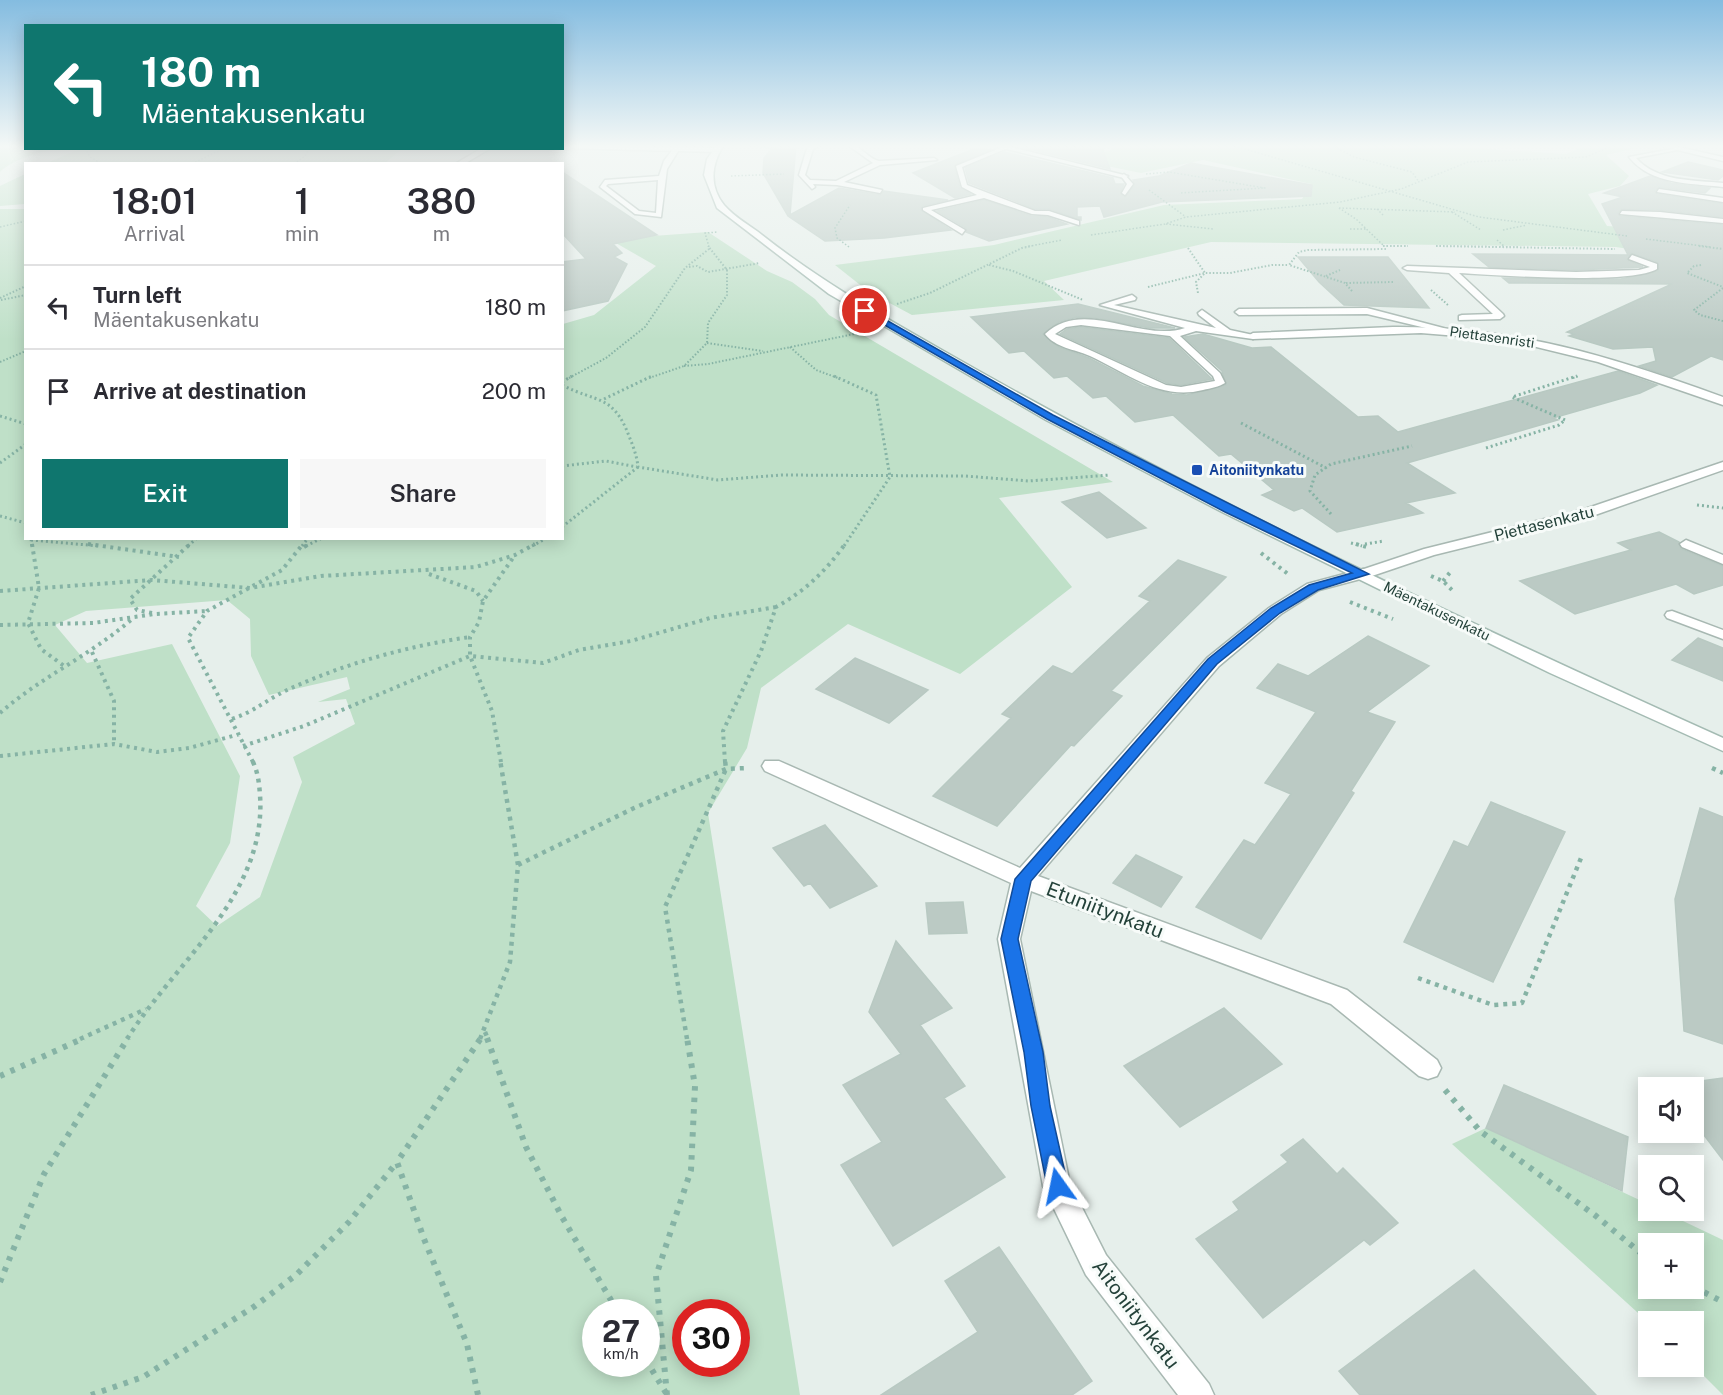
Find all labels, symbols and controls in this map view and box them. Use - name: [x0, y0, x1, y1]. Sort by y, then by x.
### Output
- text: 180 m: [141, 47, 261, 96]
- icon: left: [42, 48, 120, 126]
- text: Mäentakusenkatu: [141, 97, 366, 129]
- text: 18:01: [112, 180, 197, 222]
- text: 1: [294, 180, 310, 222]
- text: 380: [407, 180, 476, 222]
- text: Arrival: [124, 222, 185, 246]
- text: min: [285, 222, 319, 246]
- text: m: [433, 222, 450, 246]
- text: Turn left: [93, 282, 182, 308]
- pin: [839, 285, 890, 336]
- icon: left: [42, 291, 75, 324]
- text: 180 m: [485, 294, 546, 320]
- icon: arrive: [848, 294, 881, 327]
- text: Mäentakusenkatu: [93, 308, 259, 332]
- street label: Piettasenristi: [1448, 323, 1536, 351]
- icon: arrive: [42, 375, 75, 408]
- text: Arrive at destination: [93, 378, 306, 404]
- text: 200 m: [482, 378, 546, 404]
- button: Exit: [42, 459, 288, 528]
- button: Share: [300, 459, 546, 528]
- place label: Aitoniitynkatu: [1209, 462, 1304, 478]
- marker: Aitoniitynkatu: [1190, 463, 1204, 477]
- street label: Piettasenkatu: [1492, 502, 1596, 545]
- street label: Mäentakusenkatu: [1381, 578, 1493, 644]
- street label: Etuniitynkatu: [1043, 877, 1167, 943]
- map controls: [1638, 1077, 1704, 1377]
- button: sound: [1638, 1077, 1704, 1143]
- position arrow: [1026, 1154, 1090, 1218]
- button: search: [1638, 1155, 1704, 1221]
- button: +: [1638, 1233, 1704, 1299]
- street label: Aitoniitynkatu: [1087, 1255, 1185, 1373]
- speed limit sign: 30: [672, 1299, 750, 1377]
- button: −: [1638, 1311, 1704, 1377]
- text: 27: [602, 1313, 640, 1349]
- text: km/h: [603, 1345, 639, 1362]

